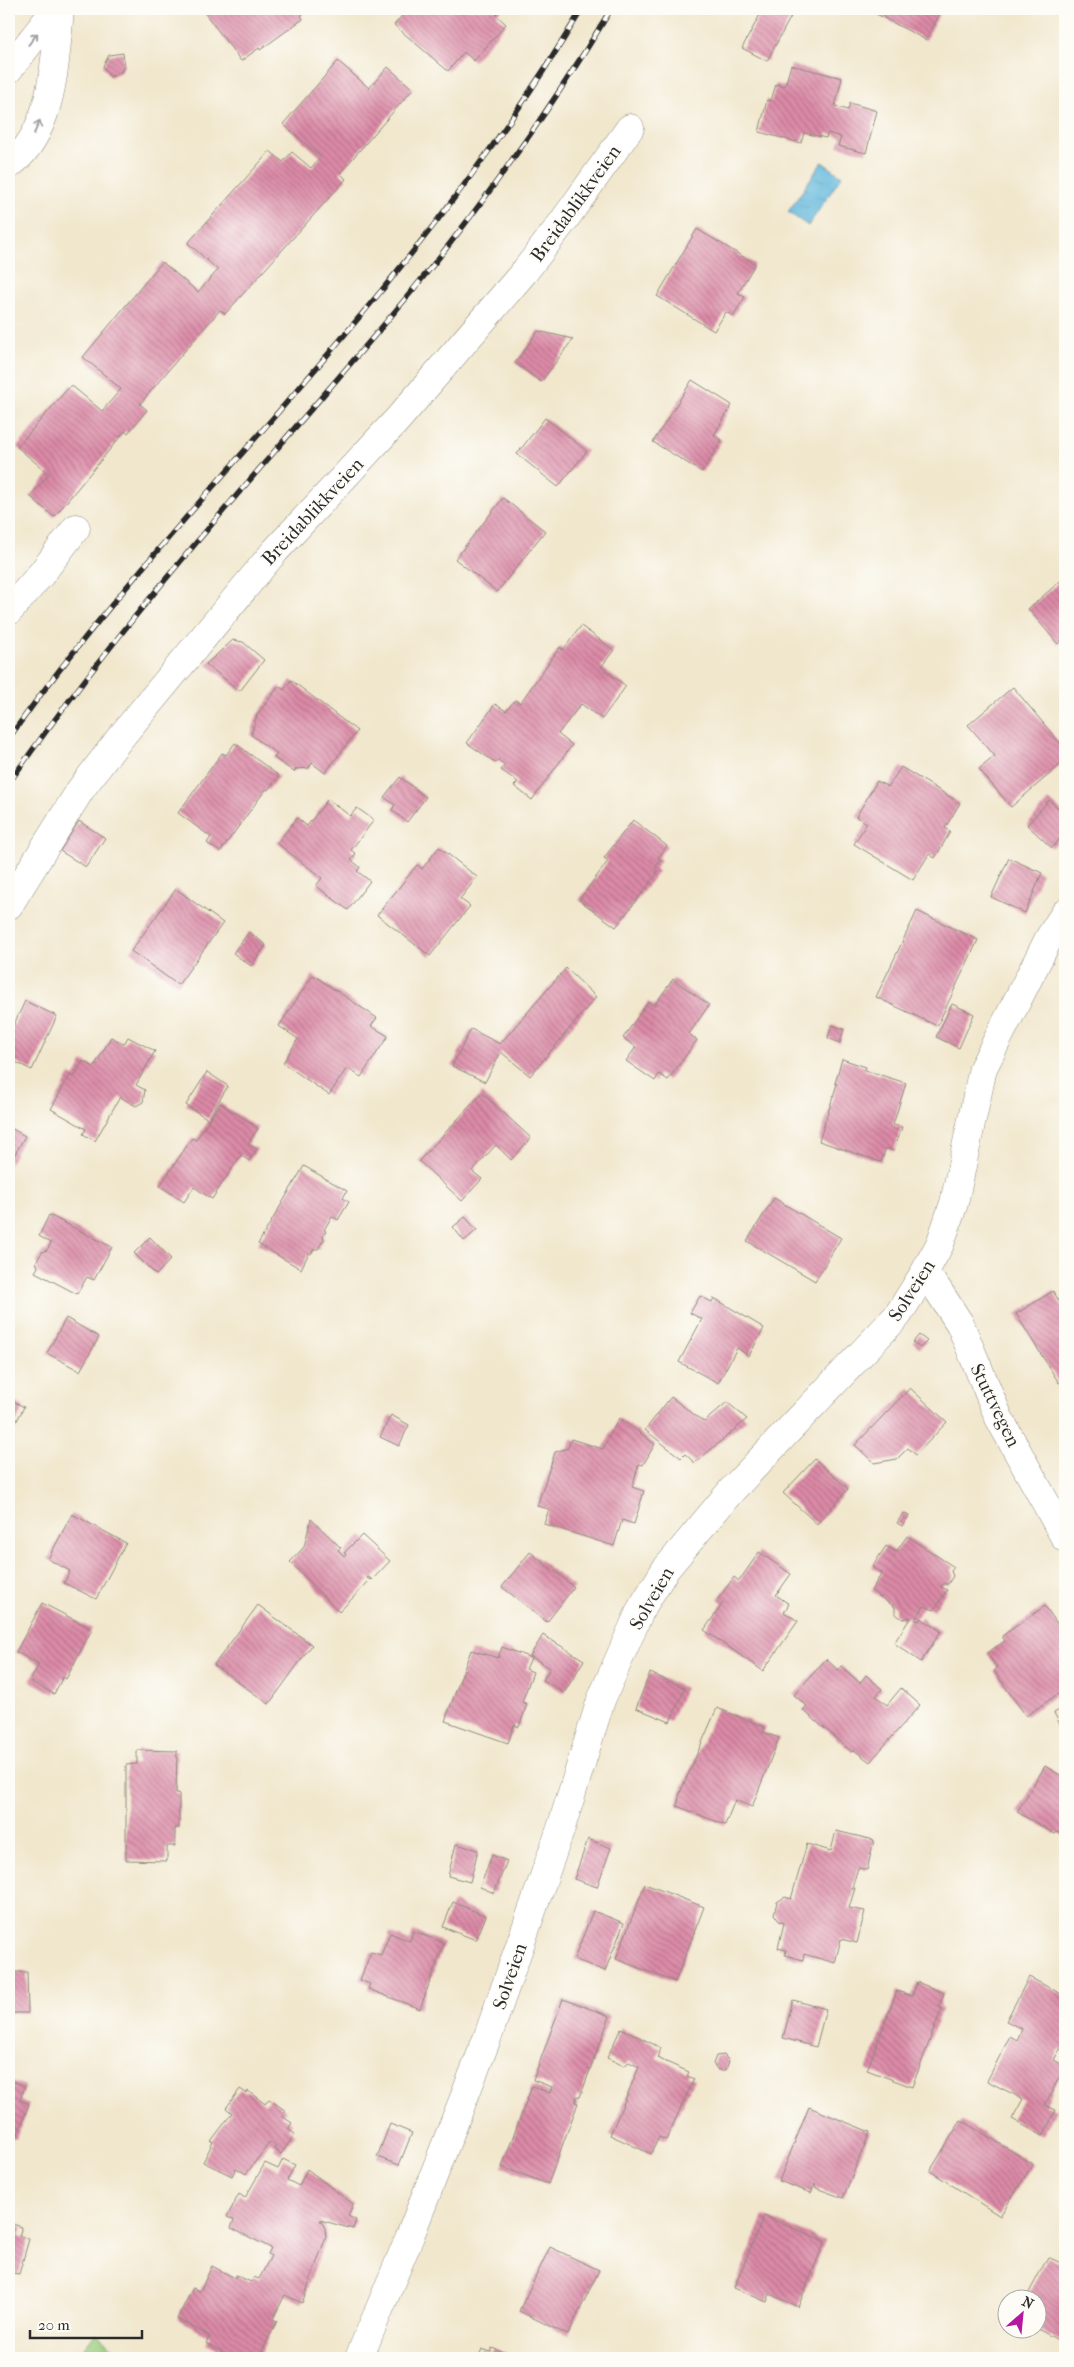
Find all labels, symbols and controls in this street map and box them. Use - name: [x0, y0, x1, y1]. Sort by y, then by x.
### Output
- one-way arrow: [28, 32, 38, 46]
- one-way arrow: [33, 120, 43, 135]
- street label: Breidablikkveien: [526, 141, 626, 266]
- street label: Breidablikkveien: [257, 453, 368, 570]
- street label: Solveien: [884, 1256, 940, 1325]
- street label: Stuttvegen: [965, 1360, 1025, 1451]
- street label: Solveien: [625, 1563, 679, 1634]
- street label: Solveien: [488, 1940, 532, 2012]
- north arrow: [996, 2290, 1046, 2340]
- text: N: [1019, 2293, 1037, 2313]
- scale bar: [30, 2307, 142, 2339]
- text: 20 m: [38, 2316, 70, 2334]

